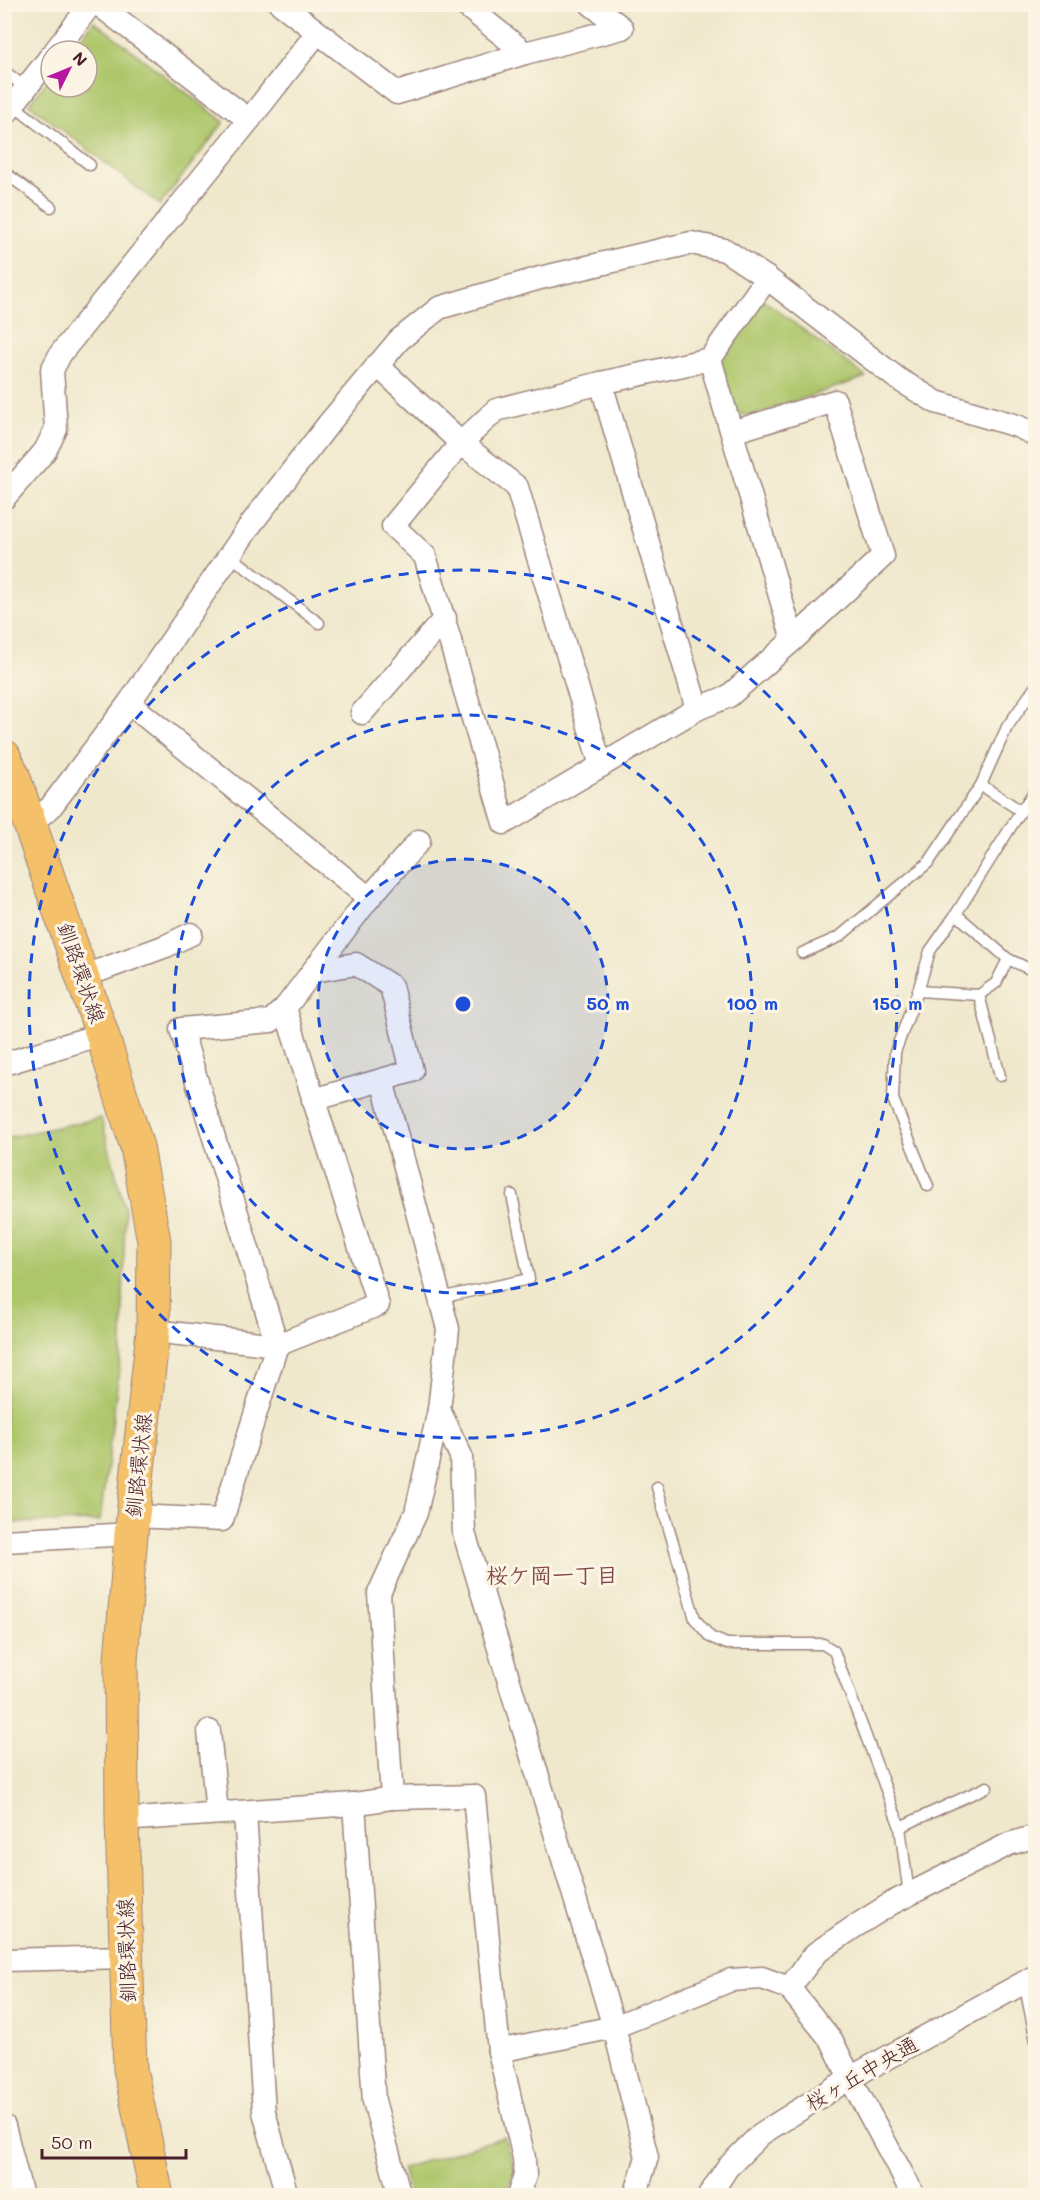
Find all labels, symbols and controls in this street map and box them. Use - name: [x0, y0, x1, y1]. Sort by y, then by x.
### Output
- north arrow: [39, 39, 99, 99]
- text: N: [69, 47, 92, 70]
- street label: 釧路環状線: [53, 918, 112, 1027]
- text: 50 m: [587, 991, 629, 1015]
- text: 100 m: [726, 991, 778, 1015]
- text: 150 m: [872, 991, 922, 1015]
- centre of rings: [453, 994, 473, 1014]
- street label: 釧路環状線: [119, 1411, 156, 1518]
- district label: 桜ケ岡一丁目: [486, 1560, 618, 1589]
- street label: 釧路環状線: [110, 1897, 141, 2003]
- street label: 桜ヶ丘中央通: [800, 2030, 923, 2116]
- scale bar: [42, 2122, 186, 2160]
- text: 50 m: [51, 2130, 93, 2154]

